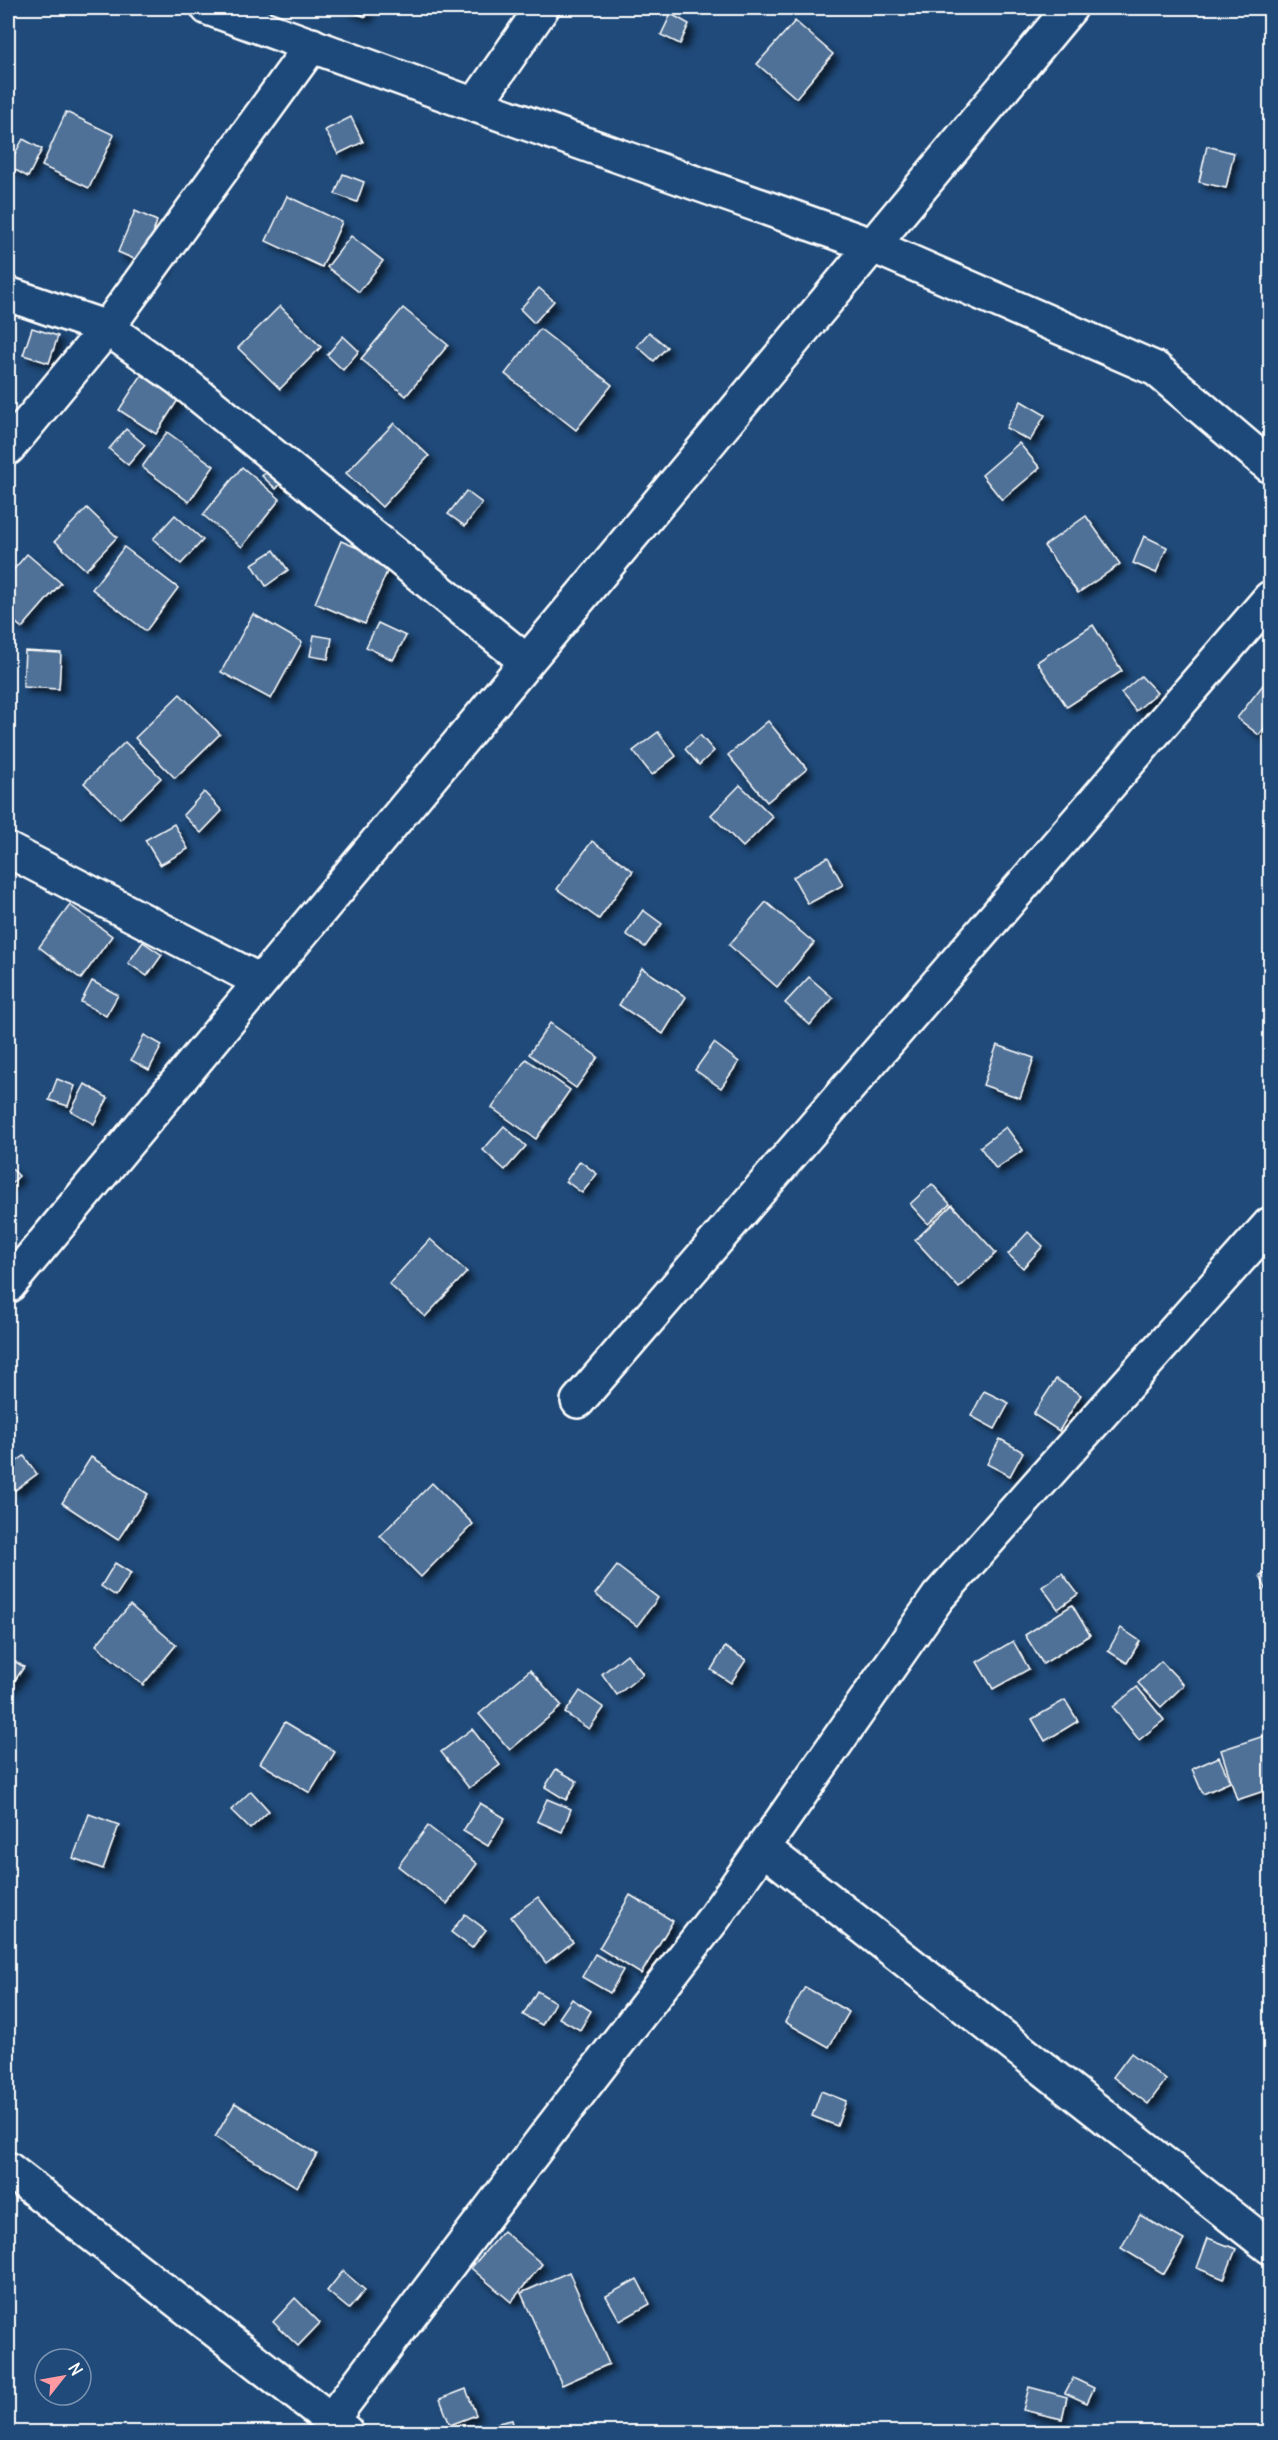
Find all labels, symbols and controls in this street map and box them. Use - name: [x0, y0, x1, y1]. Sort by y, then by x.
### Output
- north arrow: [33, 2347, 93, 2407]
- text: N: [64, 2359, 87, 2379]

